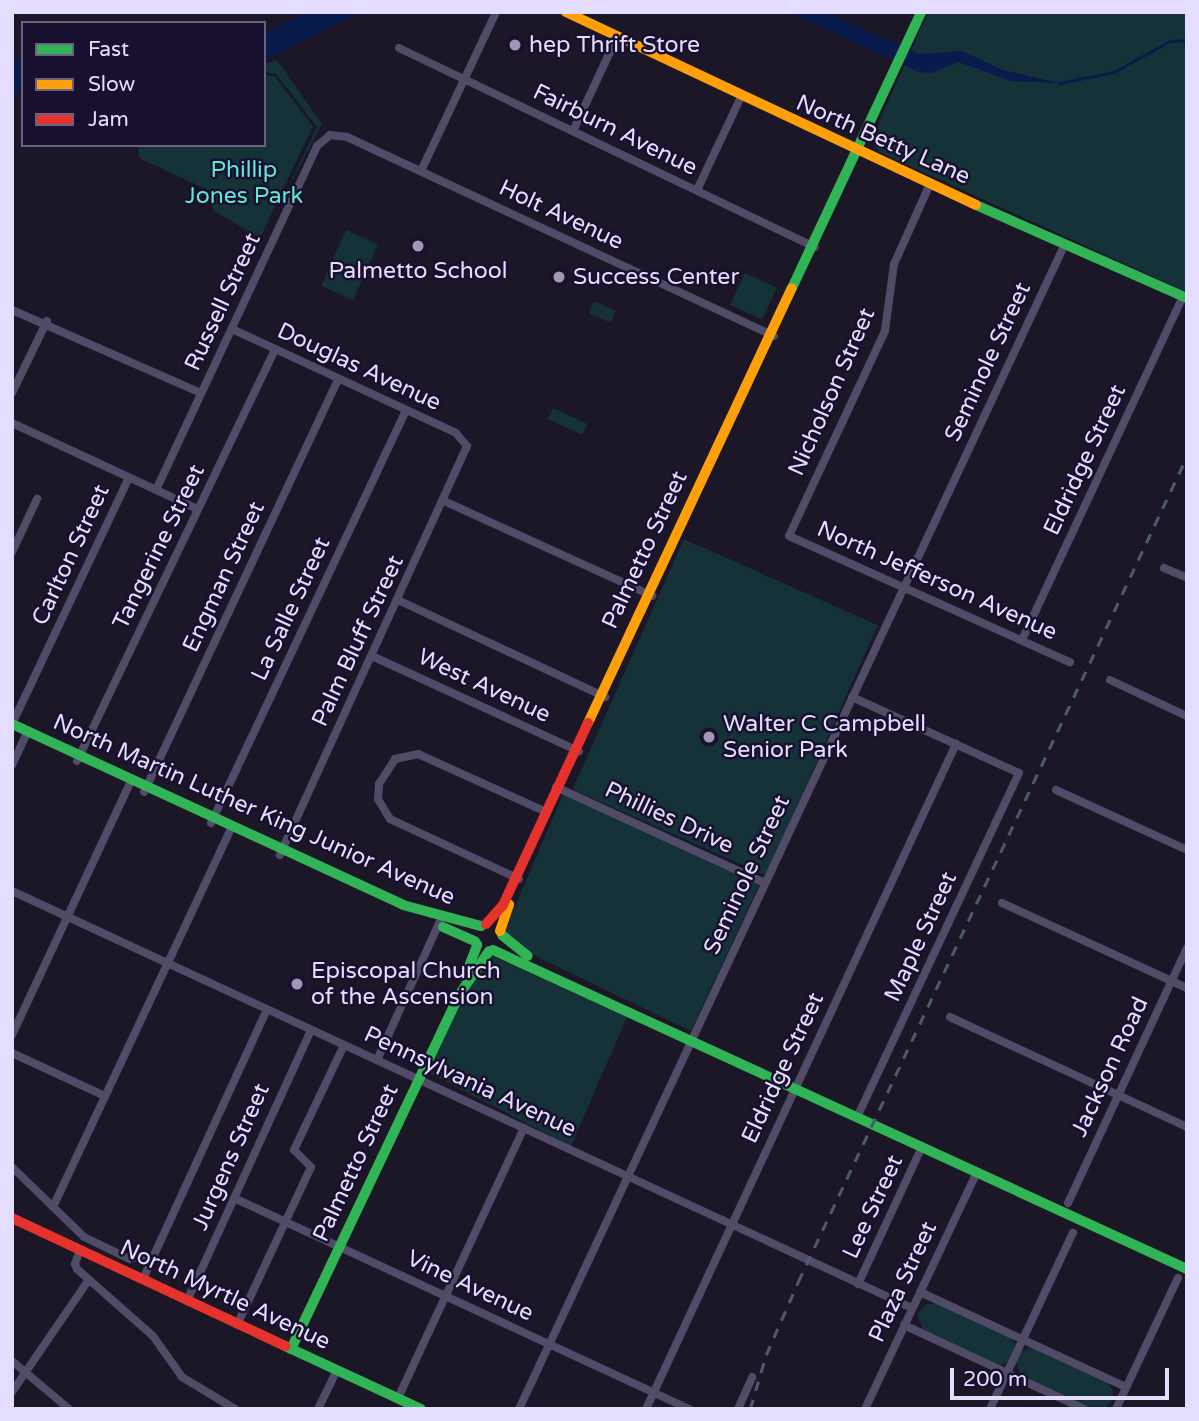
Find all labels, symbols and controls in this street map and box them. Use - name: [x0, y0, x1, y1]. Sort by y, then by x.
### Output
- legend: [21, 21, 266, 147]
- place label: hep Thrift Store: [529, 31, 700, 59]
- text: Fast: [88, 37, 129, 62]
- marker: hep Thrift Store: [507, 37, 523, 53]
- text: Slow: [88, 72, 135, 97]
- street label: Fairburn Avenue: [528, 78, 702, 182]
- street label: North Betty Lane: [792, 89, 974, 191]
- text: Jam: [88, 107, 129, 132]
- park label: Phillip Jones Park: [185, 156, 303, 210]
- street label: Holt Avenue: [495, 174, 627, 256]
- street label: Russell Street: [179, 229, 267, 375]
- marker: Palmetto School: [410, 238, 426, 254]
- place label: Palmetto School: [328, 257, 508, 285]
- place label: Success Center: [573, 263, 739, 291]
- marker: Success Center: [551, 269, 567, 285]
- street label: Seminole Street: [939, 278, 1037, 446]
- street label: Nicholson Street: [783, 304, 881, 480]
- street label: Douglas Avenue: [273, 317, 445, 417]
- street label: Eldridge Street: [1038, 380, 1132, 540]
- street label: Tangerine Street: [107, 460, 211, 634]
- street label: Palmetto Street: [596, 467, 694, 633]
- street label: Carlton Street: [26, 480, 116, 630]
- street label: Engman Street: [177, 497, 271, 657]
- street label: North Jefferson Avenue: [813, 516, 1061, 646]
- street label: La Salle Street: [246, 533, 336, 685]
- street label: Palm Bluff Street: [306, 551, 410, 731]
- street label: West Avenue: [413, 643, 555, 729]
- street label: North Martin Luther King Junior Avenue: [49, 708, 459, 912]
- place label: Walter C Campbell Senior Park: [723, 710, 926, 764]
- marker: Walter C Campbell Senior Park: [701, 729, 717, 745]
- street label: Phillies Drive: [600, 776, 738, 860]
- street label: Seminole Street: [698, 791, 796, 959]
- street label: Maple Street: [879, 868, 963, 1006]
- place label: Episcopal Church of the Ascension: [311, 957, 501, 1011]
- marker: Episcopal Church of the Ascension: [289, 976, 305, 992]
- street label: Eldridge Street: [736, 988, 830, 1148]
- street label: Jackson Road: [1066, 993, 1154, 1141]
- street label: Pennsylvania Avenue: [359, 1021, 581, 1143]
- street label: Jurgens Street: [186, 1079, 276, 1235]
- street label: Palmetto Street: [307, 1080, 405, 1246]
- street label: Lee Street: [837, 1151, 909, 1263]
- street label: Plaza Street: [863, 1217, 943, 1347]
- street label: North Myrtle Avenue: [116, 1234, 334, 1356]
- street label: Vine Avenue: [402, 1245, 538, 1327]
- scale bar: [954, 1354, 1173, 1398]
- text: 200 m: [963, 1367, 1027, 1392]

